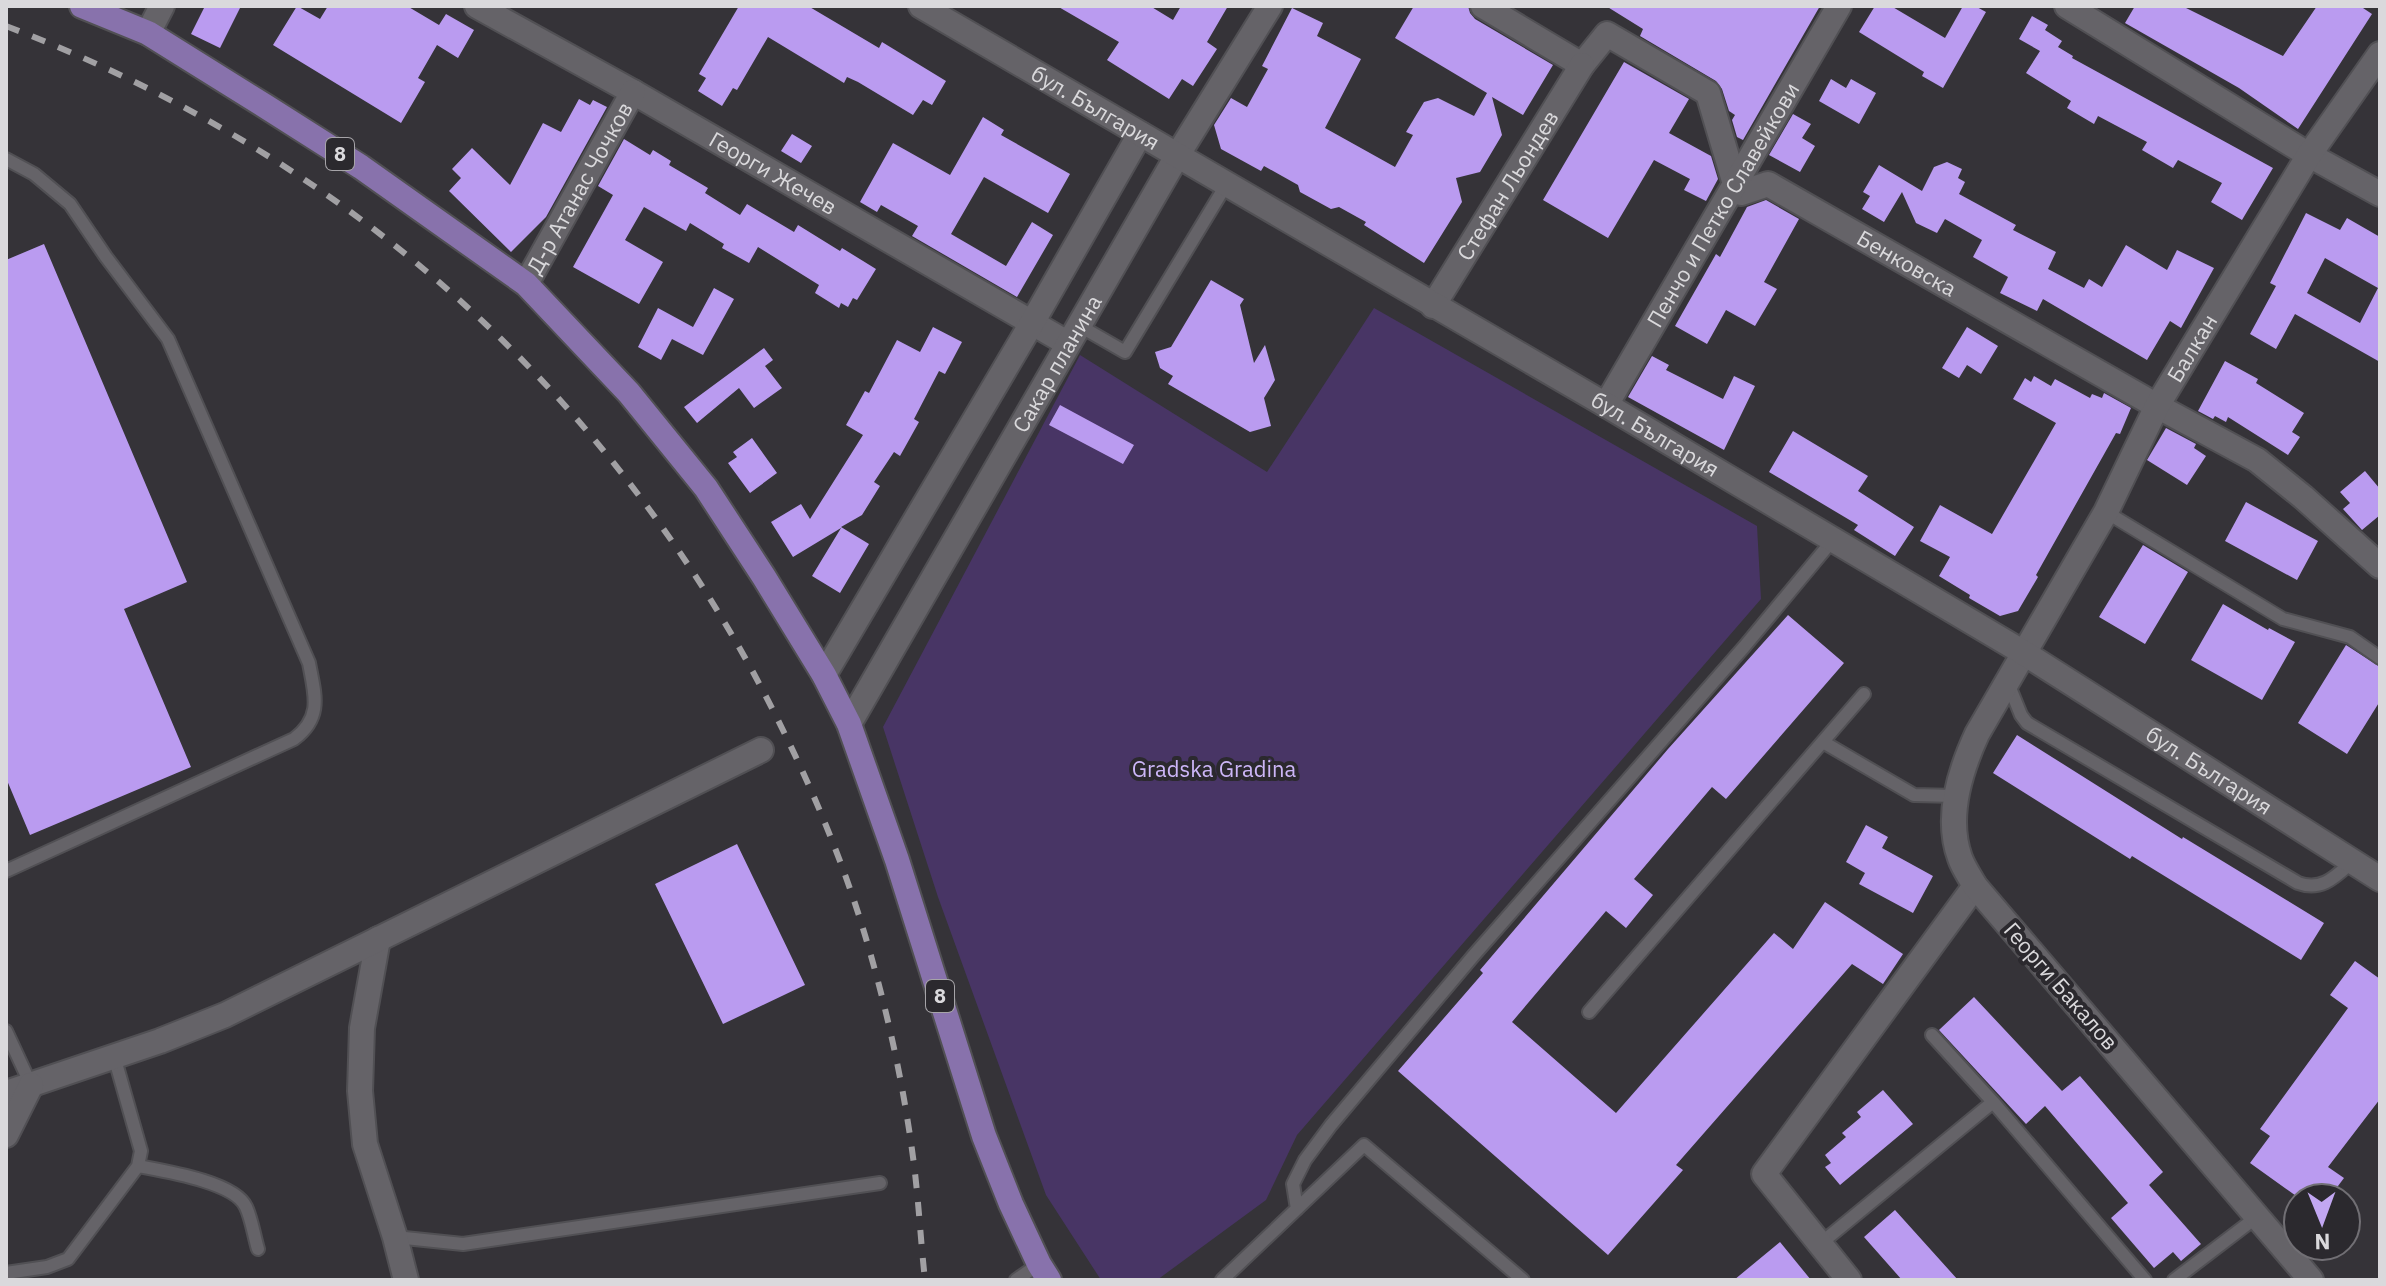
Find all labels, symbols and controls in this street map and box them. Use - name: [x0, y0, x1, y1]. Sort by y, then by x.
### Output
- street label: бул. България: [1026, 58, 1165, 156]
- street label: Пенчо и Петко Славейкови: [1640, 77, 1805, 332]
- street label: Д-р Атанас Чочков: [519, 96, 639, 279]
- street label: Стефан Льондев: [1450, 104, 1565, 266]
- street label: Георги Жечев: [704, 124, 842, 221]
- road number: 8: [326, 138, 354, 170]
- street label: Бенковска: [1852, 223, 1962, 303]
- street label: Сакар планина: [1005, 289, 1108, 438]
- street label: Балкан: [2160, 308, 2223, 387]
- street label: бул. България: [1586, 385, 1725, 483]
- street label: бул. България: [2141, 719, 2278, 821]
- park label: Gradska Gradina: [1132, 754, 1296, 783]
- street label: Георги Бакалов: [1998, 916, 2125, 1056]
- road number: 8: [926, 980, 954, 1012]
- north arrow: [2282, 1182, 2362, 1262]
- text: N: [2314, 1228, 2331, 1257]

